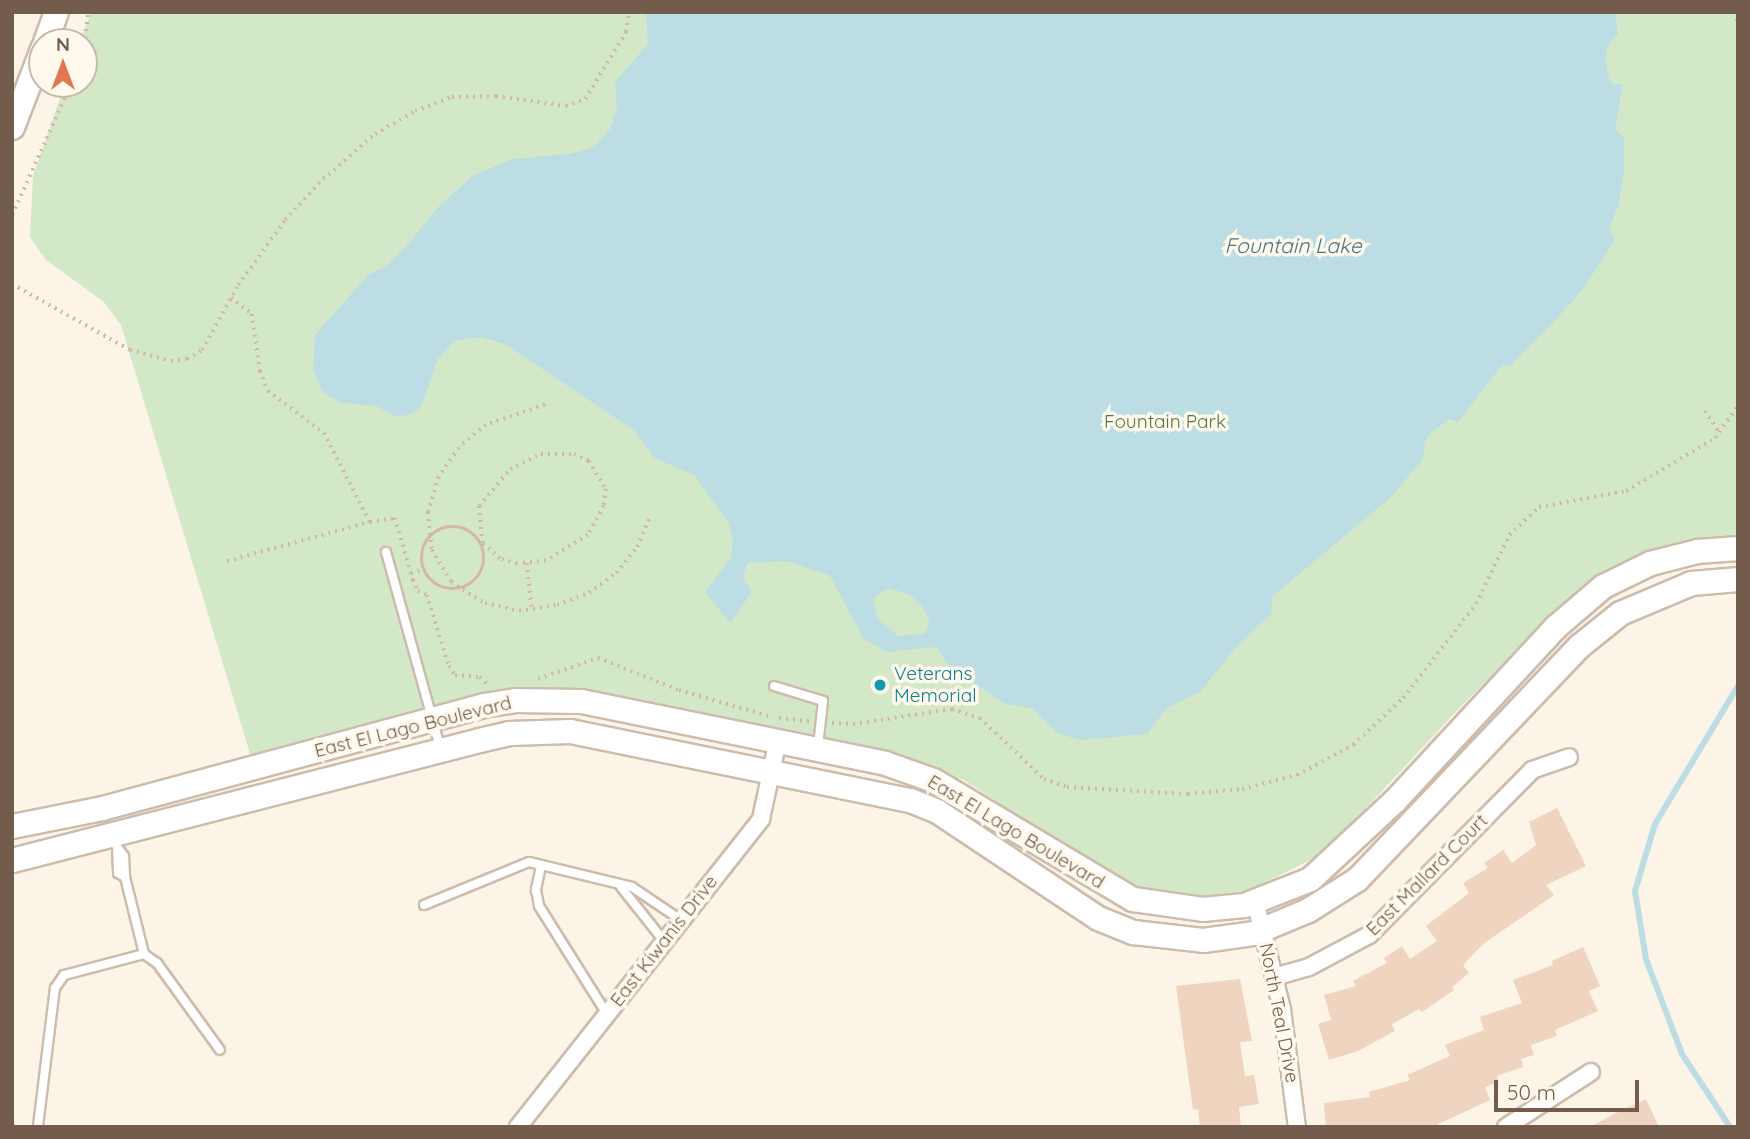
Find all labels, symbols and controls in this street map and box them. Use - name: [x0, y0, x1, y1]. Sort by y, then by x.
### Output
- north arrow: [28, 28, 98, 98]
- text: N: [56, 32, 70, 56]
- water label: Fountain Lake: [1224, 232, 1362, 258]
- park label: Fountain Park: [1104, 411, 1226, 433]
- place label: Veterans Memorial: [894, 663, 977, 707]
- marker: Veterans Memorial: [872, 677, 888, 693]
- street label: East El Lago Boulevard: [312, 691, 514, 763]
- street label: East El Lago Boulevard: [923, 770, 1109, 894]
- street label: East Mallard Court: [1362, 810, 1492, 940]
- street label: East Kiwanis Drive: [606, 871, 722, 1011]
- street label: North Teal Drive: [1254, 941, 1304, 1085]
- scale bar: [1498, 1066, 1643, 1110]
- text: 50 m: [1507, 1079, 1556, 1105]

